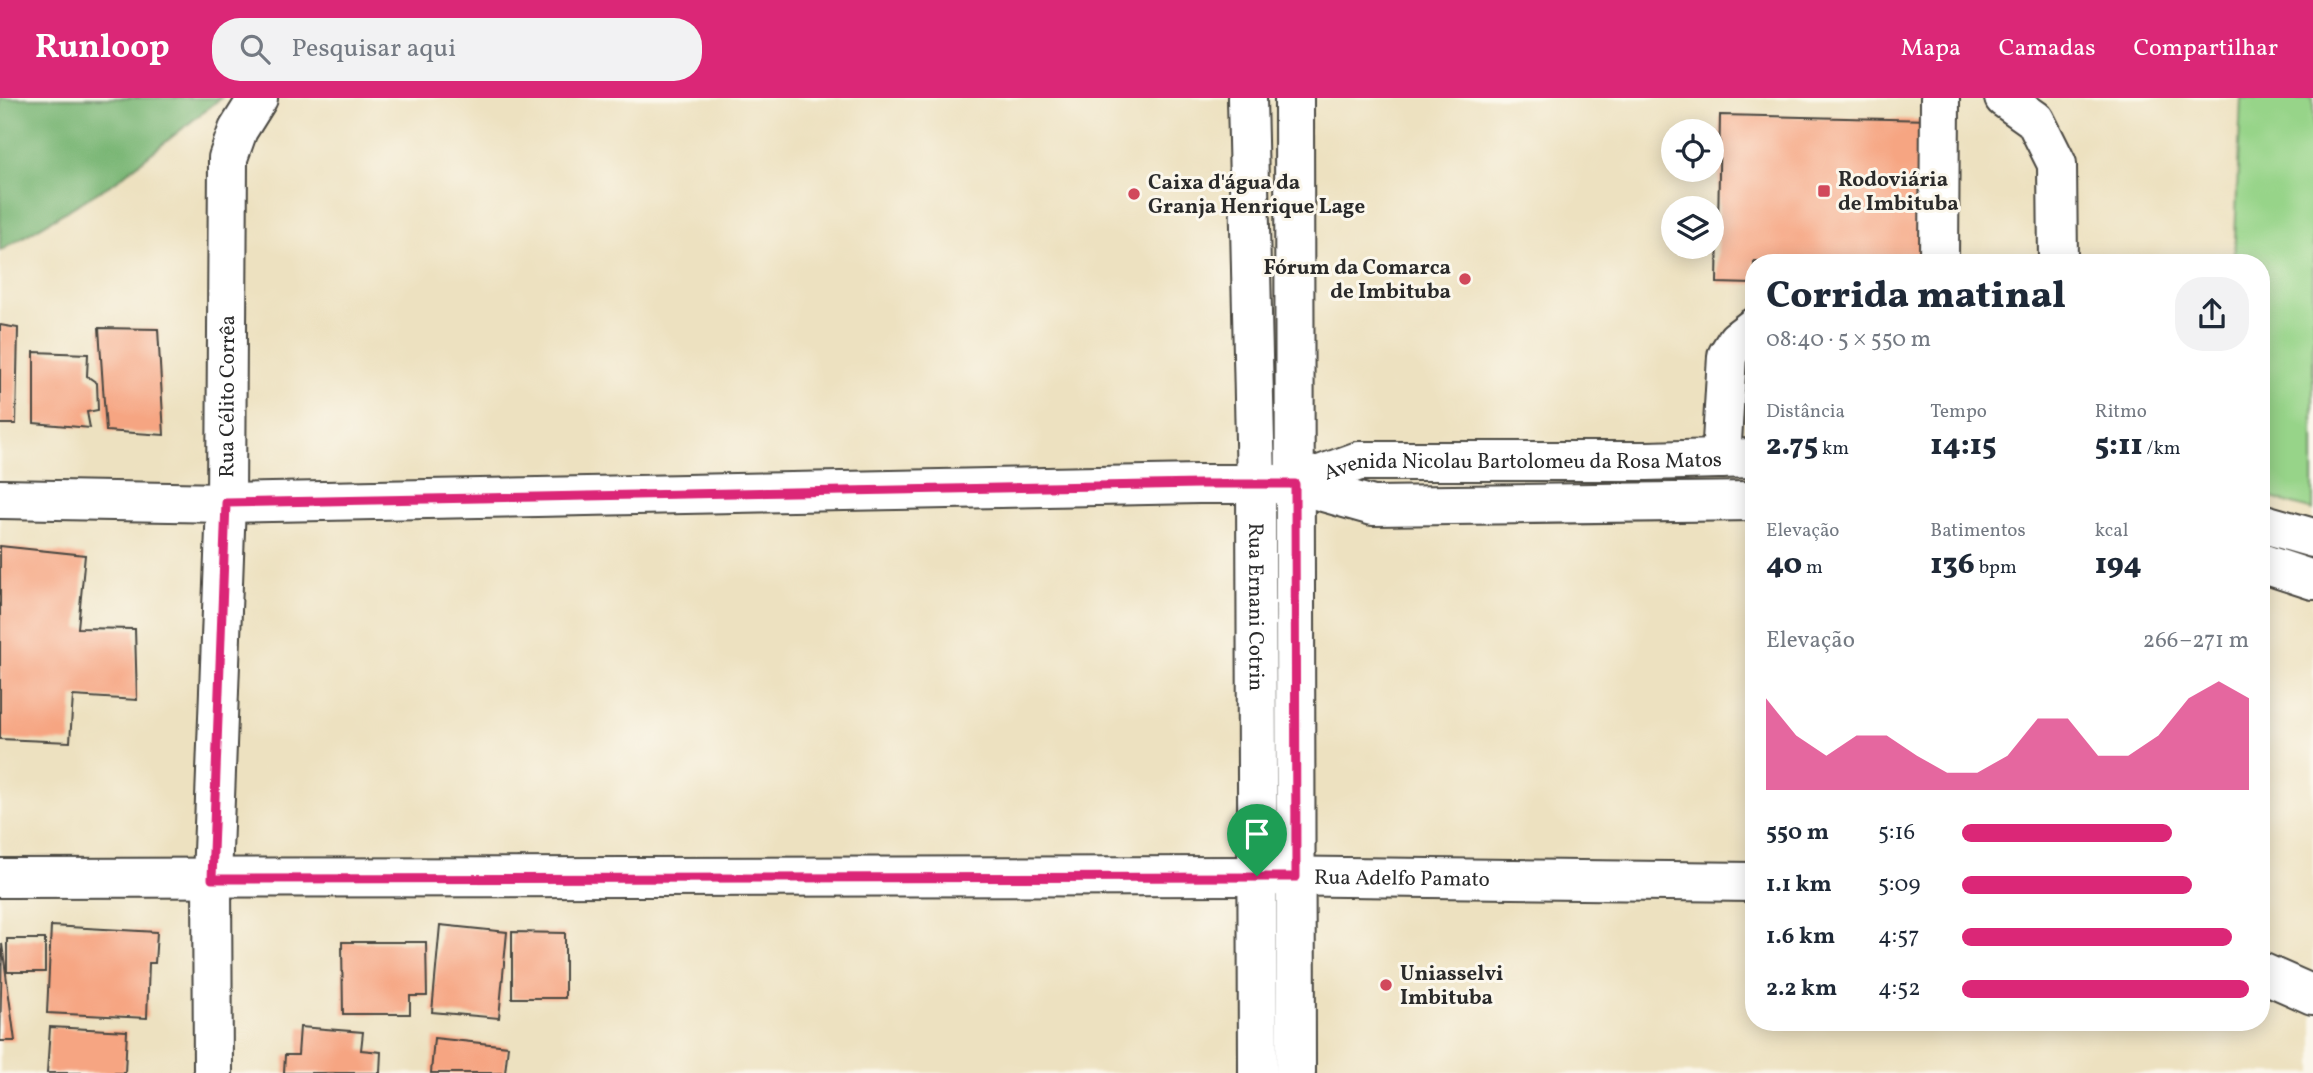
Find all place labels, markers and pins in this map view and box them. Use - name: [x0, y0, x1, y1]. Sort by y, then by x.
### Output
- place label: Rodoviária de Imbituba: [1838, 166, 1959, 219]
- place label: Caixa d'água da Granja Henrique Lage: [1148, 169, 1365, 222]
- marker: Rodoviária de Imbituba: [1816, 183, 1832, 199]
- marker: Caixa d'água da Granja Henrique Lage: [1126, 186, 1142, 202]
- place label: Fórum da Comarca de Imbituba: [1264, 254, 1451, 307]
- marker: Fórum da Comarca de Imbituba: [1457, 271, 1473, 287]
- pin: [1227, 804, 1287, 876]
- place label: Uniasselvi Imbituba: [1400, 960, 1504, 1013]
- marker: Uniasselvi Imbituba: [1378, 977, 1394, 993]

